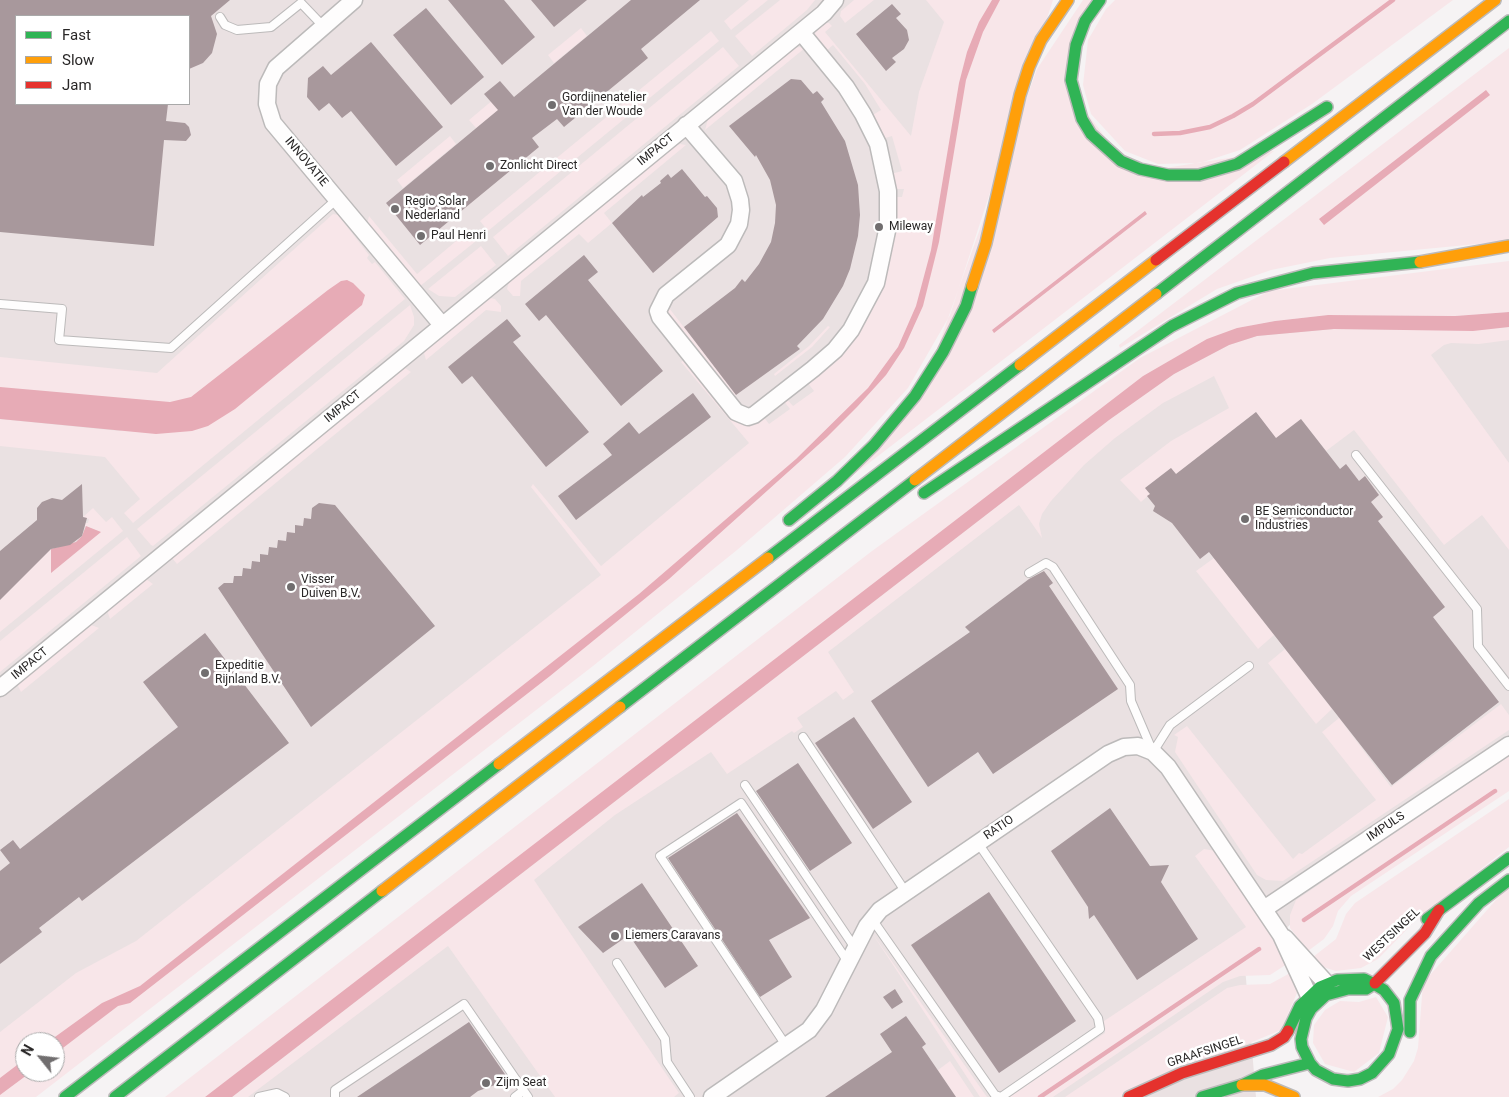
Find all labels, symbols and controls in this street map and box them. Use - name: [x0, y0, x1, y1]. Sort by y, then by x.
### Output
- legend: [15, 15, 190, 105]
- text: Fast: [62, 26, 91, 44]
- text: Slow: [62, 51, 94, 69]
- text: Jam: [62, 76, 92, 94]
- place label: Gordijnenatelier Van der Woude: [562, 91, 646, 119]
- marker: Gordijnenatelier Van der Woude: [546, 99, 558, 111]
- street label: IMPACT: [635, 131, 677, 169]
- street label: INNOVATIE: [281, 134, 331, 190]
- place label: Zonlicht Direct: [500, 159, 577, 173]
- marker: Zonlicht Direct: [484, 160, 496, 172]
- place label: Regio Solar Nederland: [405, 195, 466, 223]
- marker: Regio Solar Nederland: [389, 203, 401, 215]
- place label: Mileway: [889, 220, 933, 234]
- marker: Mileway: [873, 221, 885, 233]
- place label: Paul Henri: [431, 229, 486, 243]
- marker: Paul Henri: [415, 230, 427, 242]
- street label: IMPACT: [322, 388, 364, 426]
- place label: BE Semiconductor Industries: [1255, 505, 1353, 533]
- marker: BE Semiconductor Industries: [1239, 513, 1251, 525]
- place label: Visser Duiven B.V.: [301, 573, 360, 601]
- marker: Visser Duiven B.V.: [285, 581, 297, 593]
- street label: IMPACT: [9, 645, 51, 683]
- place label: Expeditie Rijnland B.V.: [215, 659, 281, 687]
- marker: Expeditie Rijnland B.V.: [199, 667, 211, 679]
- street label: IMPULS: [1364, 809, 1408, 845]
- street label: RATIO: [981, 813, 1017, 843]
- street label: WESTSINGEL: [1361, 905, 1423, 965]
- place label: Liemers Caravans: [625, 929, 721, 943]
- marker: Liemers Caravans: [609, 930, 621, 942]
- north arrow: [15, 1032, 65, 1082]
- street label: GRAAFSINGEL: [1166, 1033, 1244, 1071]
- text: N: [18, 1042, 37, 1058]
- place label: Zijm Seat: [496, 1076, 546, 1090]
- marker: Zijm Seat: [480, 1077, 492, 1089]

